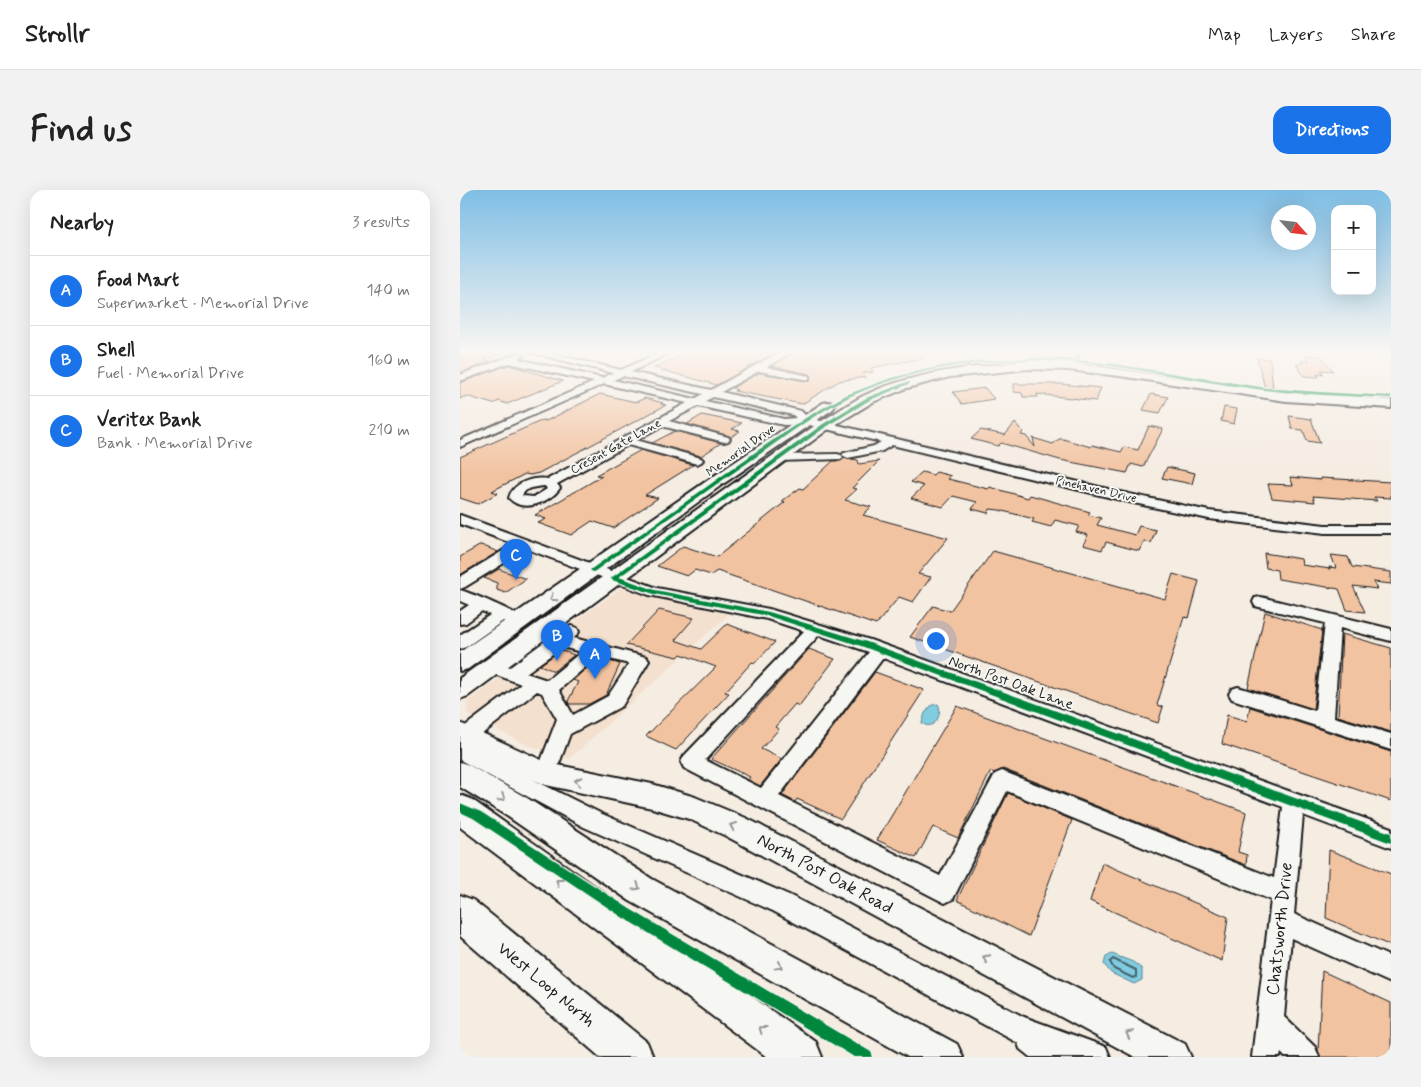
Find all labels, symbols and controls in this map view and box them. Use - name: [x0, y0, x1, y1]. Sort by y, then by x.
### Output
- text: Strollr: [25, 19, 89, 50]
- text: Map: [1208, 23, 1241, 47]
- text: Layers: [1269, 23, 1323, 47]
- text: Share: [1351, 23, 1396, 47]
- button: Directions: [1273, 106, 1391, 154]
- text: Find us: [30, 107, 132, 153]
- north arrow: [1271, 205, 1316, 250]
- map controls: [1331, 205, 1376, 295]
- button: +: [1331, 205, 1376, 250]
- text: Nearby: [50, 209, 114, 237]
- text: 3 results: [352, 212, 410, 233]
- button: −: [1331, 250, 1376, 295]
- text: Food Mart: [97, 268, 179, 293]
- text: A: [61, 280, 71, 301]
- text: 140 m: [366, 280, 410, 301]
- text: Supermarket · Memorial Drive: [97, 293, 309, 314]
- text: Shell: [97, 338, 135, 363]
- text: B: [61, 350, 71, 371]
- text: 160 m: [367, 350, 410, 371]
- text: Fuel · Memorial Drive: [97, 363, 244, 384]
- text: Veritex Bank: [97, 408, 201, 433]
- street label: Cresent Gate Lane: [568, 415, 664, 478]
- text: C: [60, 420, 72, 441]
- text: 210 m: [369, 420, 410, 441]
- street label: Memorial Drive: [703, 421, 779, 481]
- text: Bank · Memorial Drive: [97, 433, 253, 454]
- street label: Pinehaven Drive: [1054, 473, 1138, 507]
- pin: C: [500, 539, 532, 580]
- one-way arrow: [549, 592, 559, 601]
- pin: B: [541, 620, 573, 661]
- your location: [923, 628, 949, 654]
- pin: A: [579, 638, 611, 679]
- street label: North Post Oak Lane: [946, 651, 1076, 715]
- one-way arrow: [573, 776, 582, 786]
- one-way arrow: [496, 791, 505, 801]
- one-way arrow: [729, 822, 738, 832]
- street label: North Post Oak Road: [753, 828, 897, 920]
- street label: Chatsworth Drive: [1261, 861, 1299, 997]
- one-way arrow: [555, 879, 565, 888]
- one-way arrow: [632, 881, 641, 891]
- street label: West Loop North: [492, 937, 600, 1033]
- one-way arrow: [982, 955, 991, 965]
- one-way arrow: [774, 960, 783, 970]
- one-way arrow: [759, 1026, 768, 1034]
- one-way arrow: [1126, 1030, 1135, 1040]

